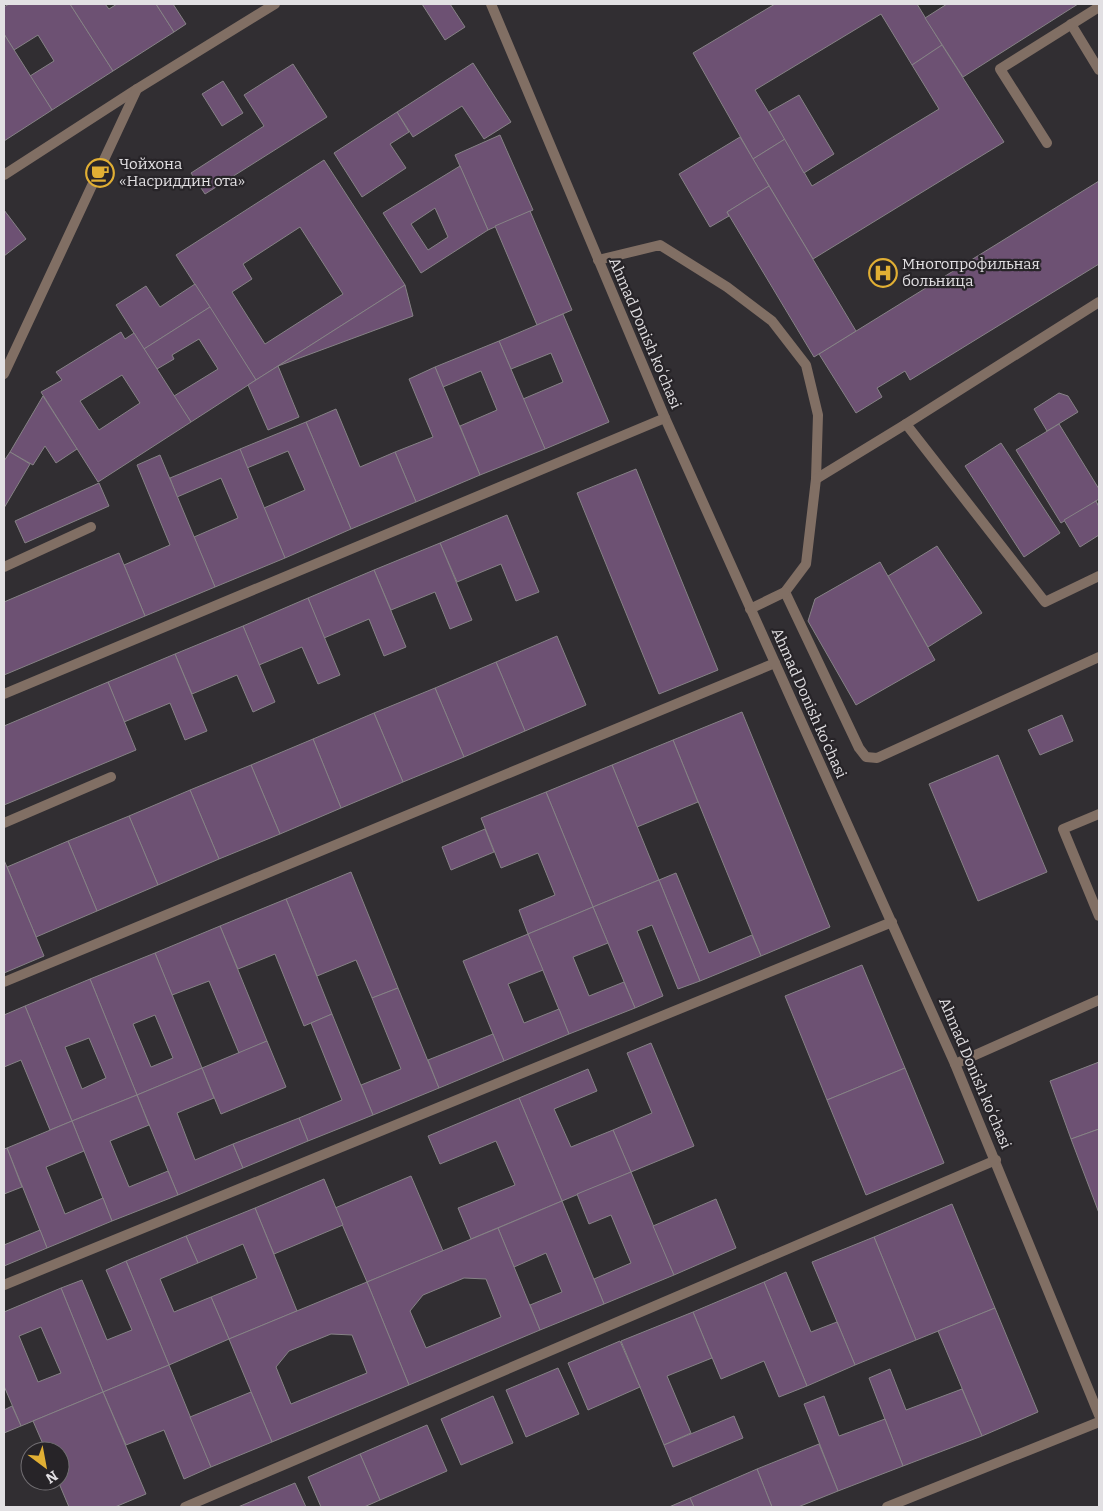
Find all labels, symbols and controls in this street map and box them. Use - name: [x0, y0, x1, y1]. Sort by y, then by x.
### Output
- place label: Чойхона «Насриддин ота»: [119, 155, 245, 190]
- cafe icon: Чойхона «Насриддин ота»: [85, 158, 115, 188]
- street label: Ahmad Donish koʻchasi: [605, 255, 685, 412]
- place label: Многопрофильная больница: [902, 255, 1040, 290]
- hospital icon: Многопрофильная больница: [868, 258, 898, 288]
- street label: Ahmad Donish koʻchasi: [768, 625, 850, 781]
- street label: Ahmad Donish koʻchasi: [935, 995, 1015, 1152]
- north arrow: [20, 1441, 70, 1491]
- text: N: [42, 1467, 61, 1487]

